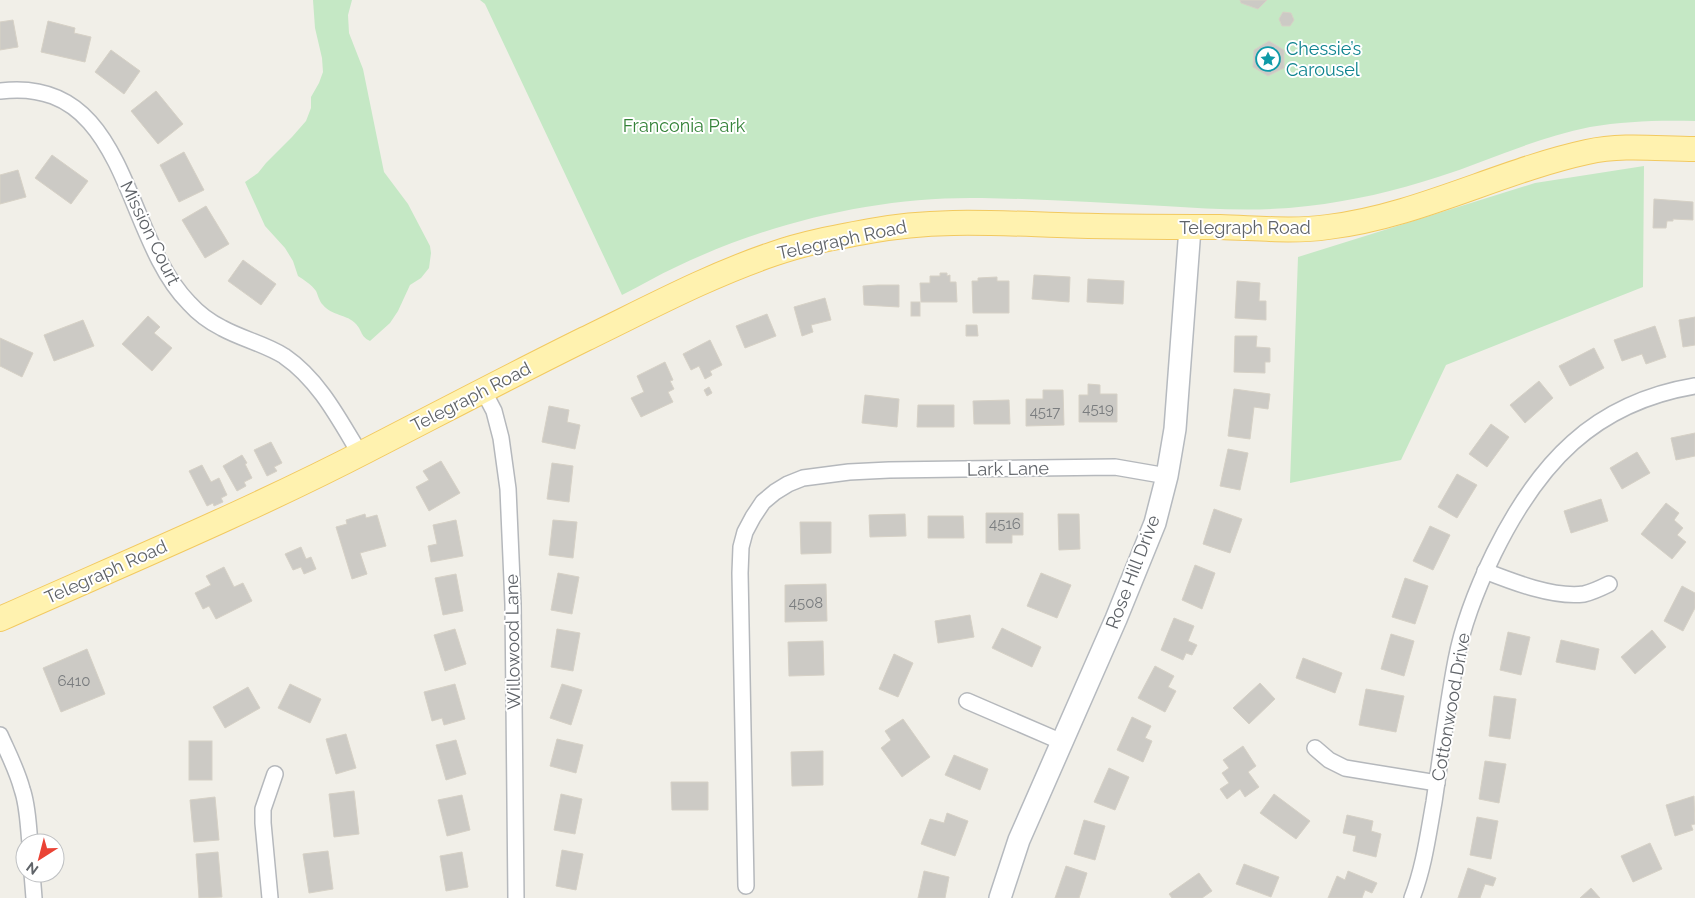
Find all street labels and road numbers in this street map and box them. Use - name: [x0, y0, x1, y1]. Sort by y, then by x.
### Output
- street label: Mission Court: [116, 177, 185, 288]
- street label: Telegraph Road: [775, 216, 908, 263]
- street label: Telegraph Road: [1179, 217, 1311, 238]
- street label: Telegraph Road: [407, 357, 534, 436]
- street label: Lark Lane: [967, 457, 1050, 480]
- street label: Rose Hill Drive: [1101, 512, 1164, 632]
- street label: Telegraph Road: [41, 535, 170, 608]
- street label: Willowood Lane: [501, 574, 524, 710]
- street label: Cottonwood Drive: [1427, 631, 1474, 783]

